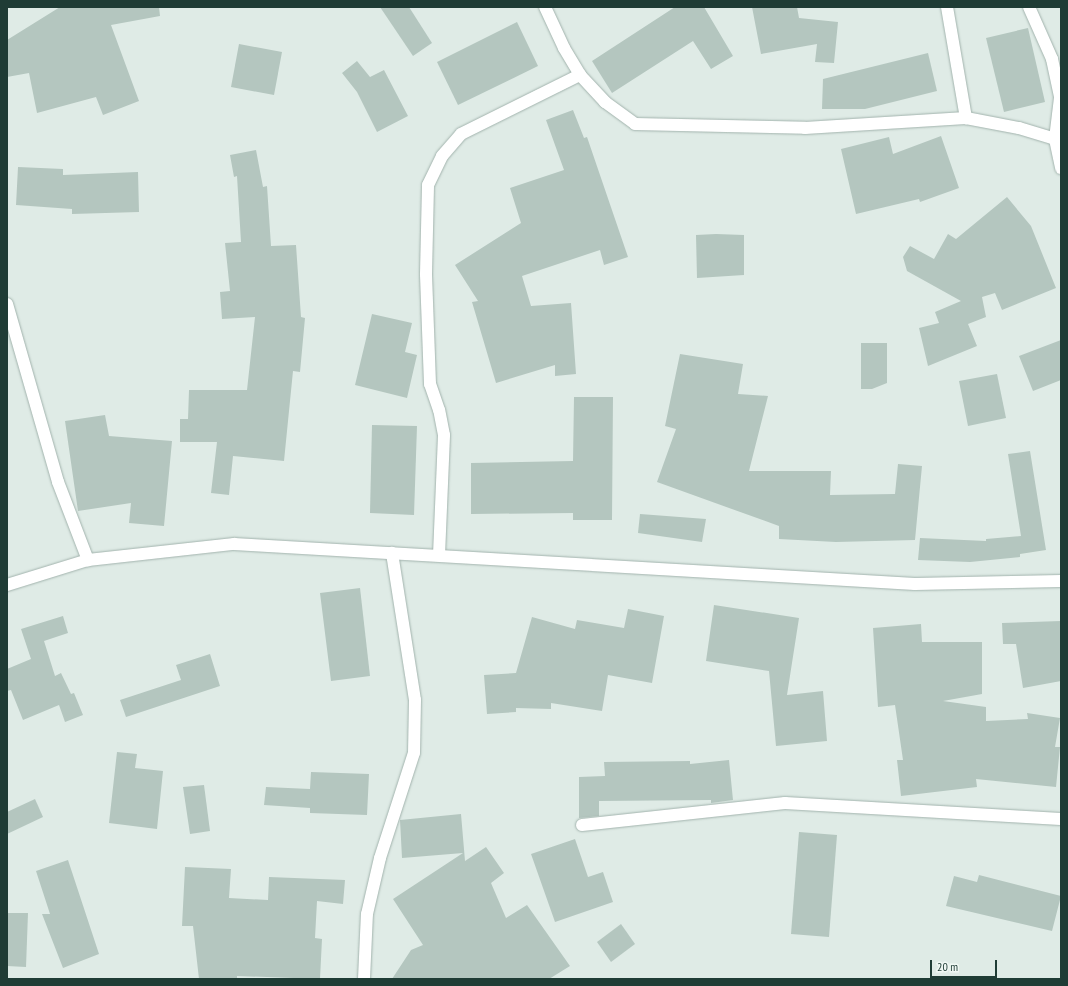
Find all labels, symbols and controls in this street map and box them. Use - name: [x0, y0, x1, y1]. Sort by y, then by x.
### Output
- scale bar: [932, 952, 999, 978]
- text: 20 m: [937, 959, 958, 974]

